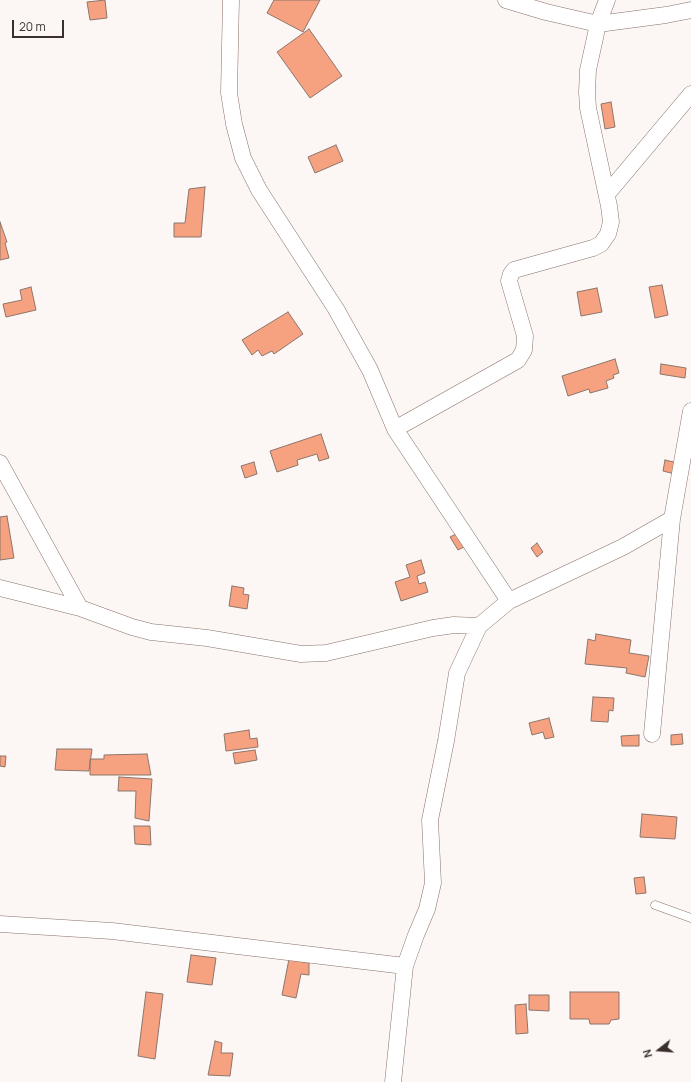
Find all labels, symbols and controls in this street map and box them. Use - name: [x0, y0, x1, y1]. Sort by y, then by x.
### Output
- scale bar: [14, 12, 66, 38]
- text: 20 m: [19, 18, 46, 35]
- north arrow: [639, 1030, 679, 1070]
- text: N: [639, 1048, 655, 1060]

